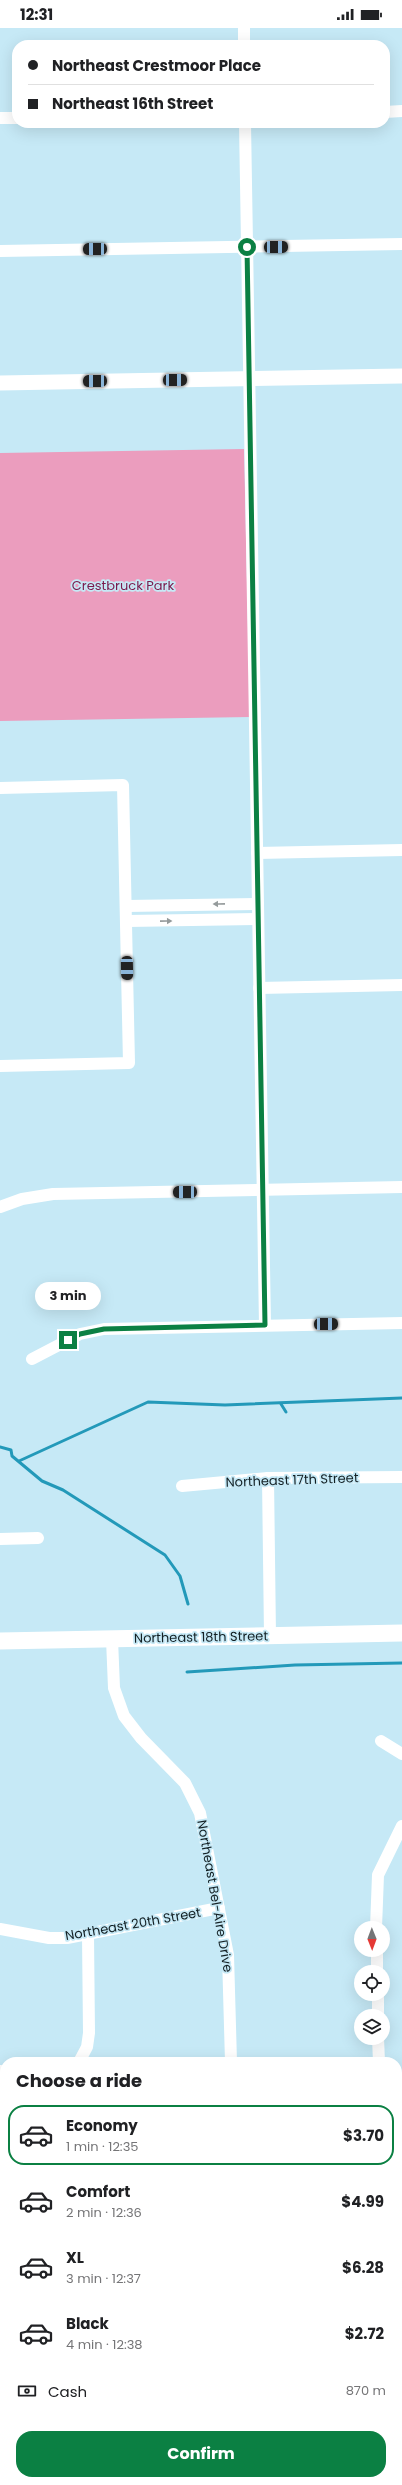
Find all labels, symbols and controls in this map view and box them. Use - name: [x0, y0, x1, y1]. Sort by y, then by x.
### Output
- text: 12:31: [20, 4, 53, 25]
- text: Northeast Crestmoor Place: [52, 55, 261, 76]
- text: Northeast 16th Street: [52, 93, 213, 114]
- route start: [238, 238, 256, 256]
- car: [264, 241, 288, 253]
- car: [83, 243, 107, 255]
- car: [163, 374, 187, 386]
- car: [83, 375, 107, 387]
- park label: Crestbruck Park: [72, 576, 174, 595]
- one-way arrow: [213, 901, 225, 908]
- one-way arrow: [160, 918, 173, 924]
- car: [121, 956, 133, 980]
- car: [173, 1186, 197, 1198]
- callout: 3 min: [35, 1282, 101, 1310]
- text: 3 min: [50, 1286, 87, 1305]
- car: [314, 1318, 338, 1330]
- route end: [59, 1331, 77, 1349]
- street label: Northeast 17th Street: [225, 1468, 359, 1492]
- street label: Northeast 18th Street: [134, 1626, 268, 1648]
- street label: Northeast Bel-Aire Drive: [192, 1818, 238, 1974]
- street label: Northeast 20th Street: [64, 1903, 203, 1945]
- north arrow: [354, 1921, 390, 1957]
- map controls: [354, 1921, 390, 2045]
- button: locate: [354, 1965, 390, 2001]
- button: layers: [354, 2009, 390, 2045]
- text: Choose a ride: [16, 2068, 142, 2093]
- text: Economy: [66, 2115, 138, 2136]
- icon: car: [18, 2117, 54, 2153]
- text: $3.70: [343, 2125, 384, 2146]
- text: 1 min · 12:35: [66, 2137, 138, 2156]
- text: Comfort: [66, 2181, 130, 2202]
- icon: car: [18, 2183, 54, 2219]
- text: $4.99: [341, 2191, 384, 2212]
- text: 2 min · 12:36: [66, 2203, 142, 2222]
- text: XL: [66, 2247, 84, 2268]
- icon: car: [18, 2249, 54, 2285]
- text: $6.28: [342, 2257, 384, 2278]
- text: 3 min · 12:37: [66, 2269, 141, 2288]
- text: Black: [66, 2313, 109, 2334]
- icon: car: [18, 2315, 54, 2351]
- text: $2.72: [345, 2323, 384, 2344]
- text: 4 min · 12:38: [66, 2335, 143, 2354]
- icon: cash: [16, 2380, 38, 2402]
- text: Cash: [48, 2381, 87, 2402]
- text: 870 m: [346, 2381, 386, 2400]
- button: Confirm: [16, 2431, 386, 2477]

